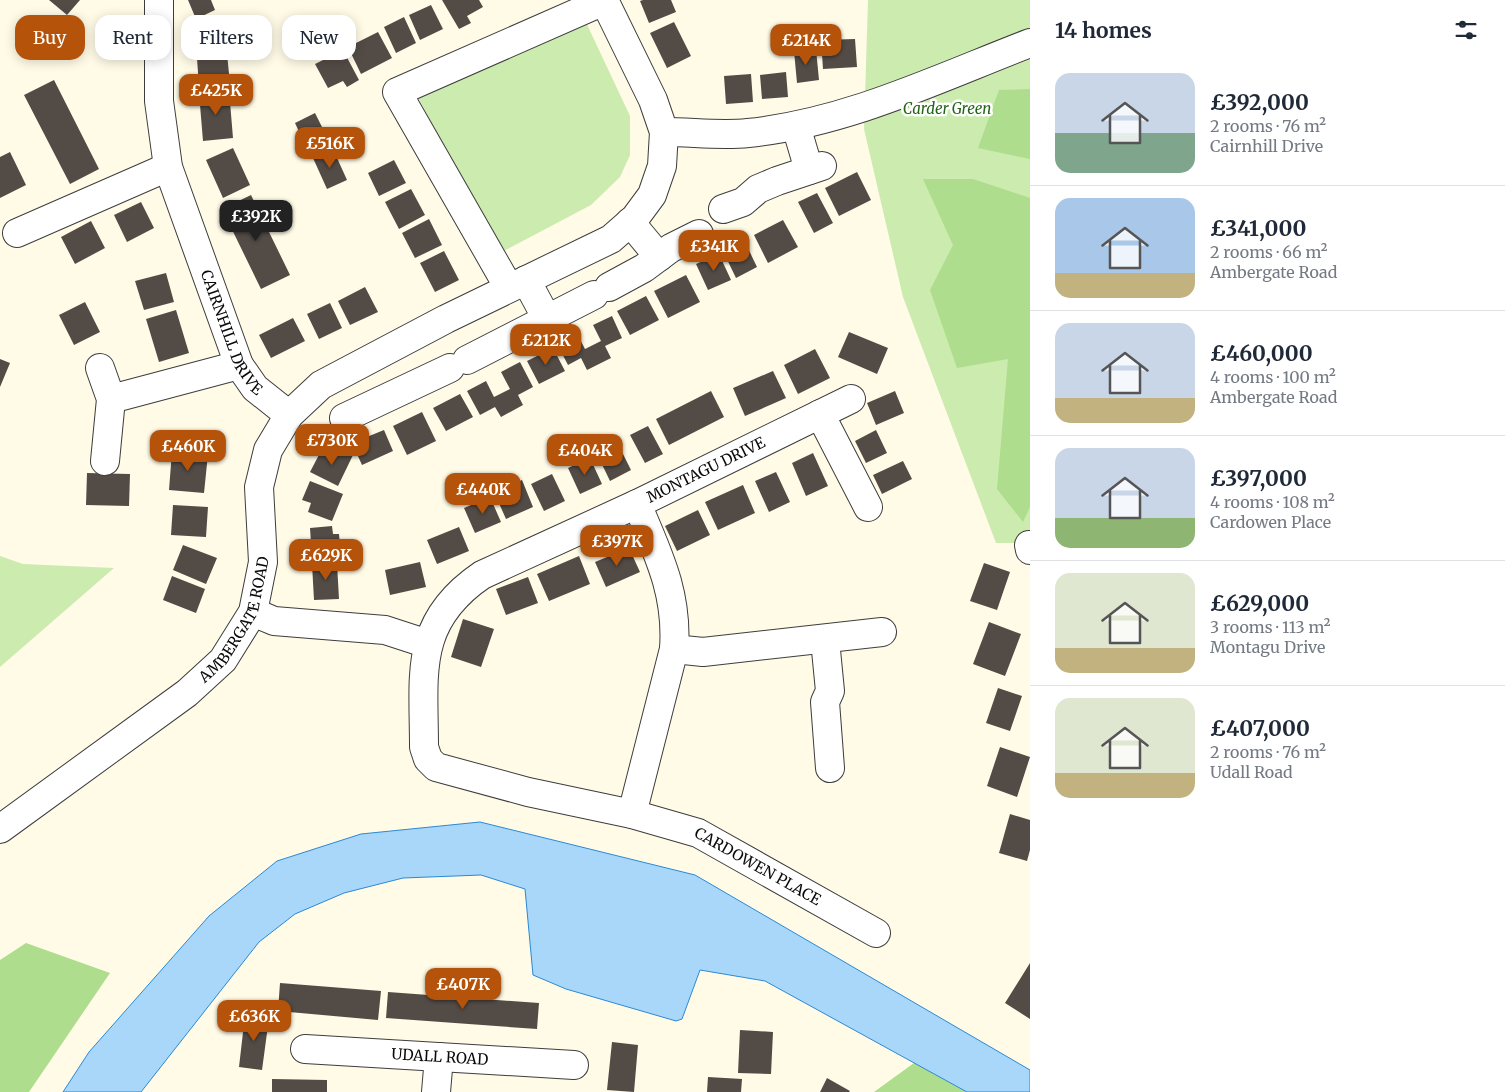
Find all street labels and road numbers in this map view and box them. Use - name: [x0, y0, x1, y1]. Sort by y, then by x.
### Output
- street label: CAIRNHILL DRIVE: [197, 267, 267, 399]
- street label: MONTAGU DRIVE: [643, 432, 769, 506]
- street label: AMBERGATE ROAD: [194, 555, 273, 687]
- street label: CARDOWEN PLACE: [691, 823, 825, 909]
- street label: UDALL ROAD: [391, 1044, 489, 1069]

